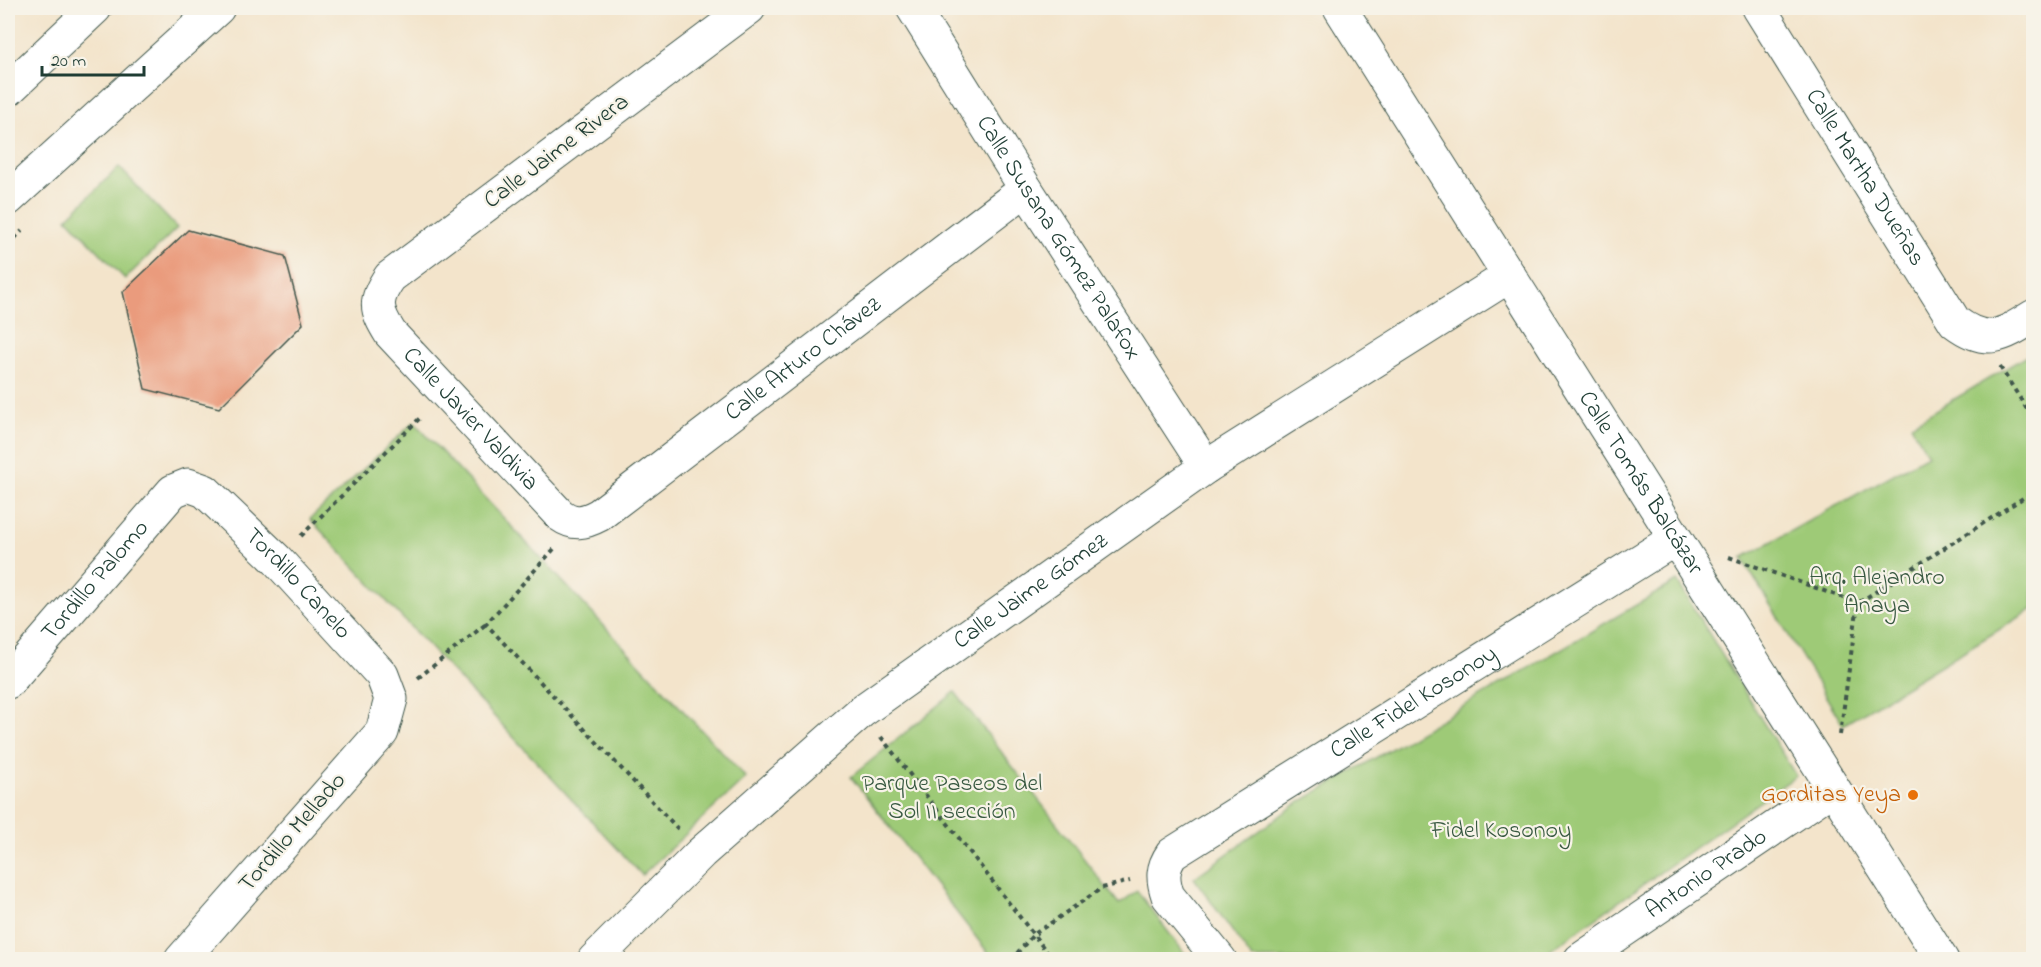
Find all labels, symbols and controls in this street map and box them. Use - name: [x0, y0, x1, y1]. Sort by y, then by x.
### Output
- scale bar: [42, 39, 144, 77]
- text: 20 m: [51, 49, 86, 75]
- street label: Calle Martha Dueñas: [1796, 82, 1934, 273]
- street label: Calle Jaime Rivera: [477, 86, 637, 218]
- street label: Calle Susana Gómez Palafox: [967, 109, 1150, 367]
- street label: Calle Arturo Chávez: [718, 287, 890, 430]
- street label: Calle Javier Valdivia: [394, 339, 547, 499]
- street label: Calle Tomás Balcázar: [1569, 384, 1712, 582]
- street label: Tordillo Palomo: [33, 512, 158, 649]
- street label: Tordillo Canelo: [236, 520, 359, 648]
- street label: Calle Jaime Gómez: [946, 524, 1116, 658]
- park label: Arq. Alejandro Anaya: [1809, 561, 1945, 625]
- street label: Calle Fidel Kosonoy: [1323, 637, 1505, 768]
- street label: Tordillo Mellado: [231, 765, 355, 901]
- park label: Parque Paseos del Sol II sección: [862, 767, 1042, 830]
- place label: Gorditas Yeya: [1761, 778, 1901, 814]
- marker: Gorditas Yeya: [1906, 788, 1920, 802]
- park label: Fidel Kosonoy: [1430, 814, 1571, 850]
- street label: Antonio Prado: [1638, 820, 1775, 928]

